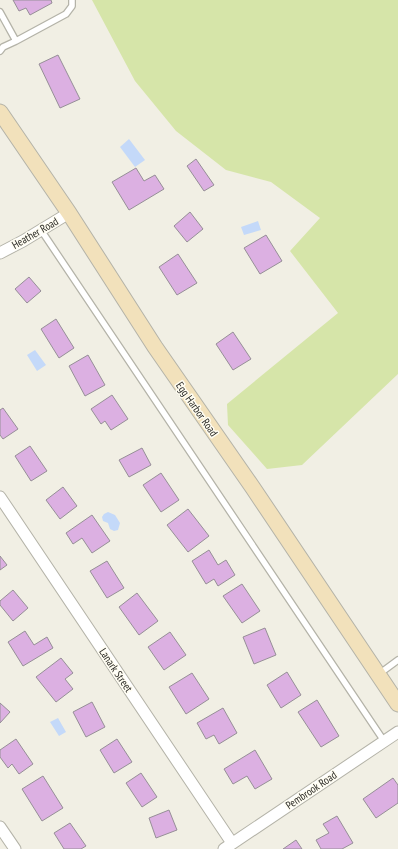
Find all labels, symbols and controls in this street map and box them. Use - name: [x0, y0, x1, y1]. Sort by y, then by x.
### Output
- street label: Heather Road: [9, 214, 61, 252]
- street label: Egg Harbor Road: [173, 379, 221, 439]
- street label: Lanark Street: [96, 645, 136, 695]
- street label: Pembrook Road: [283, 768, 339, 812]

